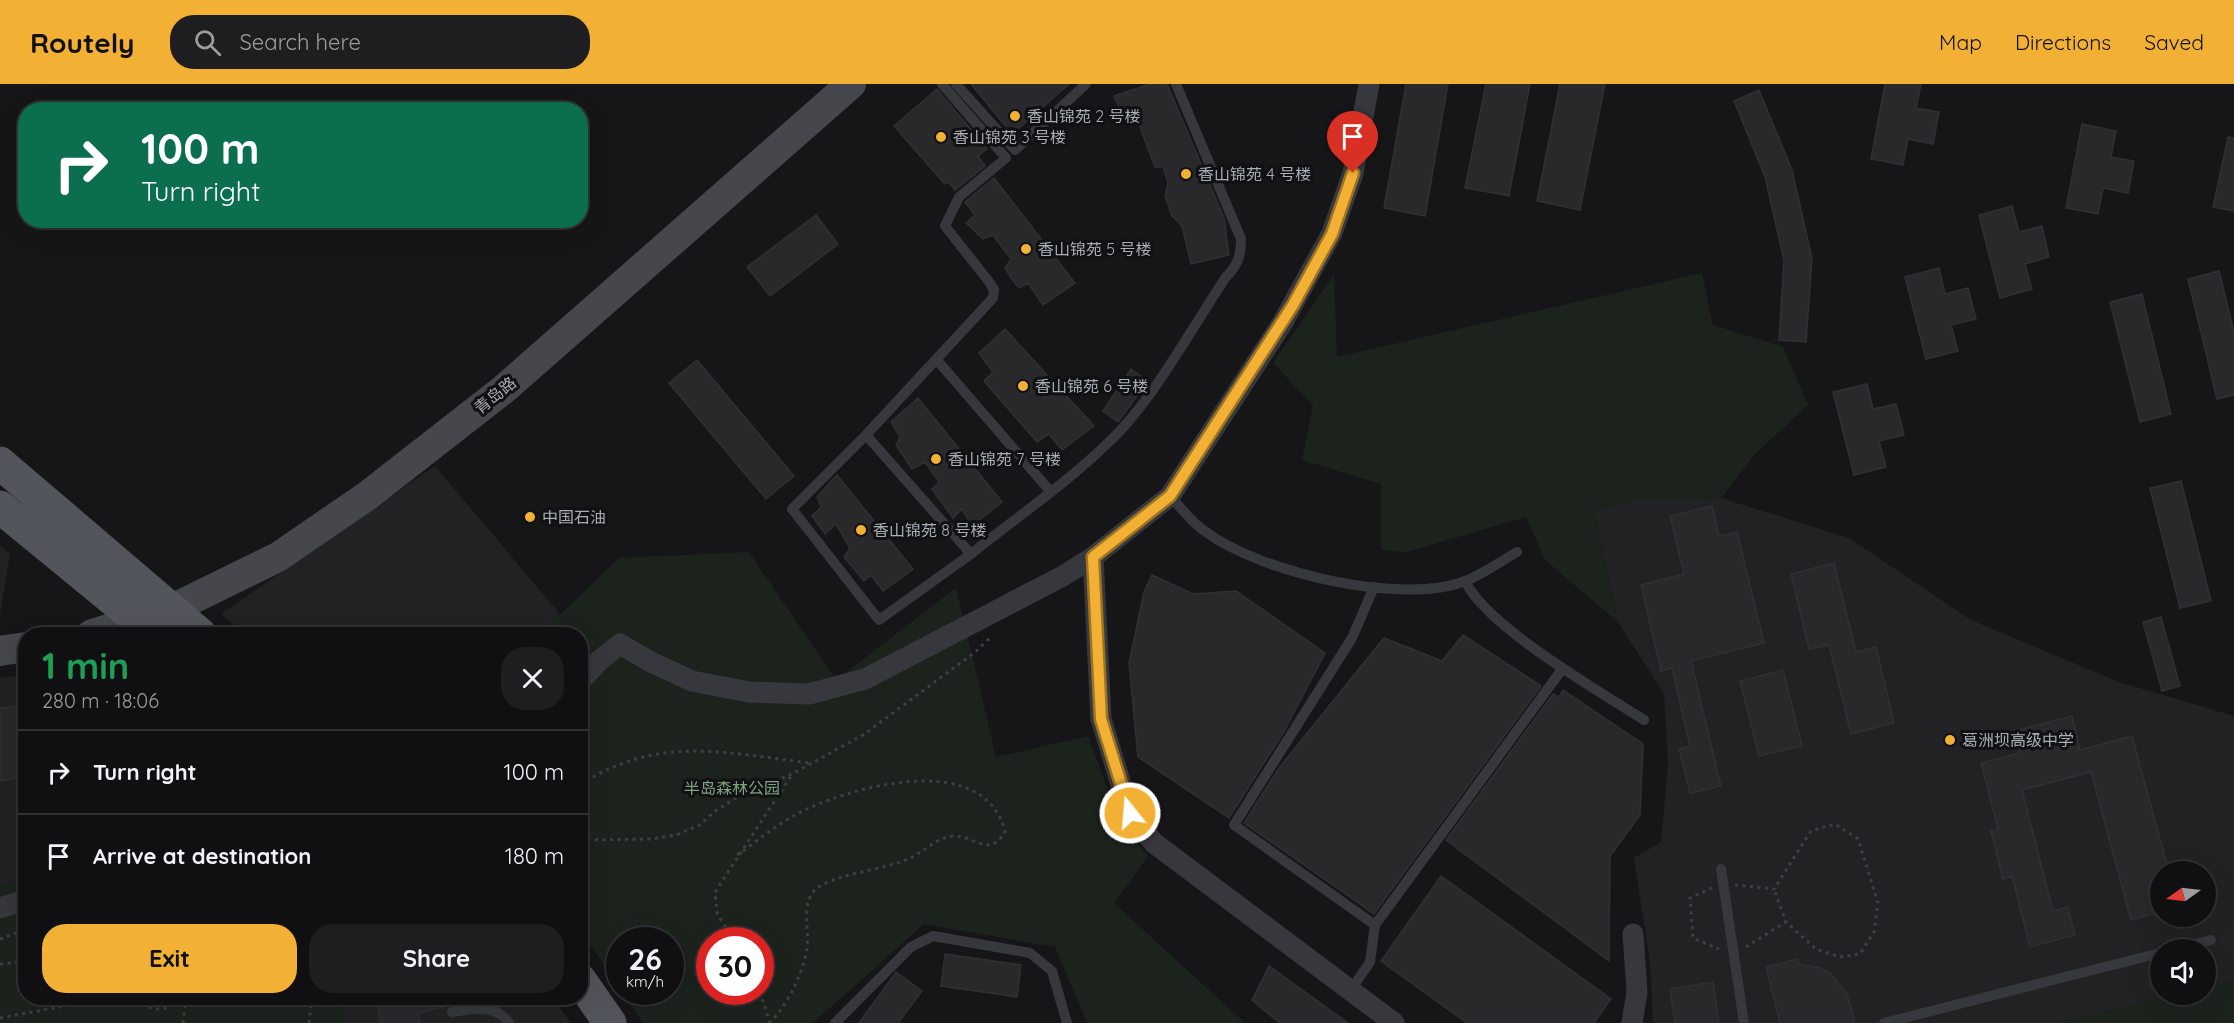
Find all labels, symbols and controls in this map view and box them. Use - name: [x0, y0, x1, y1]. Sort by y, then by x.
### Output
- search box: [170, 15, 590, 69]
- text: Routely: [30, 25, 134, 60]
- icon: search: [191, 26, 224, 59]
- text: Search here: [239, 28, 361, 56]
- text: Map: [1939, 29, 1982, 55]
- text: Directions: [2015, 29, 2111, 55]
- text: Saved: [2144, 29, 2204, 55]
- place label: 香山锦苑 2 号楼: [1027, 106, 1141, 126]
- marker: 香山锦苑 2 号楼: [1008, 109, 1022, 123]
- pin: [1327, 111, 1378, 173]
- icon: arrive: [1336, 120, 1369, 153]
- text: 100 m: [141, 122, 259, 175]
- icon: right: [42, 126, 120, 204]
- place label: 香山锦苑 3 号楼: [953, 127, 1066, 147]
- marker: 香山锦苑 3 号楼: [934, 130, 948, 144]
- place label: 香山锦苑 4 号楼: [1198, 164, 1311, 184]
- marker: 香山锦苑 4 号楼: [1179, 167, 1193, 181]
- text: Turn right: [141, 174, 260, 208]
- place label: 香山锦苑 5 号楼: [1038, 239, 1151, 259]
- marker: 香山锦苑 5 号楼: [1019, 242, 1033, 256]
- street label: 青岛路: [470, 372, 520, 418]
- place label: 香山锦苑 6 号楼: [1035, 376, 1148, 396]
- marker: 香山锦苑 6 号楼: [1016, 379, 1030, 393]
- place label: 香山锦苑 7 号楼: [948, 449, 1061, 469]
- marker: 香山锦苑 7 号楼: [929, 452, 943, 466]
- place label: 中国石油: [542, 507, 606, 527]
- marker: 中国石油: [523, 510, 537, 524]
- place label: 香山锦苑 8 号楼: [873, 520, 986, 540]
- marker: 香山锦苑 8 号楼: [854, 523, 868, 537]
- text: 1 min: [42, 643, 129, 688]
- button: close: [501, 647, 564, 710]
- text: 280 m · 18:06: [42, 688, 159, 713]
- place label: 葛洲坝高级中学: [1962, 730, 2074, 750]
- marker: 葛洲坝高级中学: [1943, 733, 1957, 747]
- icon: right: [42, 756, 75, 789]
- text: Turn right: [93, 758, 197, 786]
- text: 100 m: [504, 758, 564, 786]
- park label: 半岛森林公园: [684, 778, 780, 798]
- position arrow: [1098, 781, 1162, 845]
- icon: arrive: [42, 840, 75, 873]
- text: Arrive at destination: [93, 842, 311, 870]
- text: 180 m: [505, 842, 564, 870]
- north arrow: [2150, 861, 2216, 927]
- map controls: [2150, 861, 2216, 1005]
- button: Exit: [42, 924, 297, 993]
- button: Share: [309, 924, 564, 993]
- speed limit sign: 30: [696, 927, 774, 1005]
- button: sound: [2150, 939, 2216, 1005]
- text: 26: [628, 940, 662, 978]
- text: km/h: [626, 972, 664, 991]

